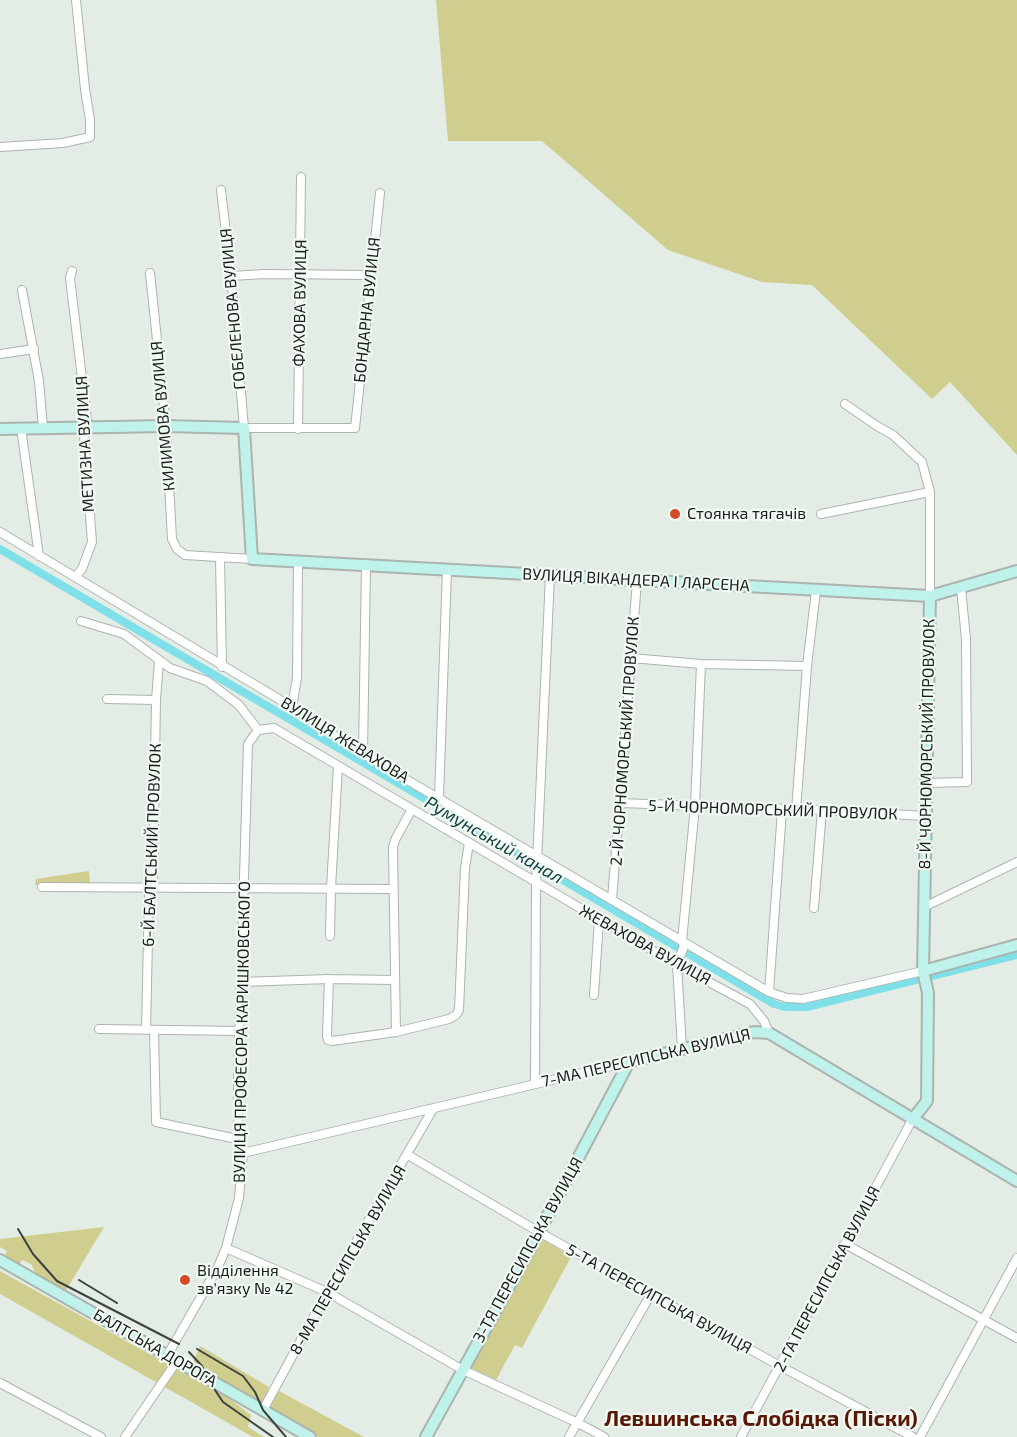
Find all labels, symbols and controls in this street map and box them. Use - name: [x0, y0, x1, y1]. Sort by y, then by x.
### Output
- street label: ГОБЕЛЕНОВА ВУЛИЦЯ: [216, 227, 250, 391]
- street label: БОНДАРНА ВУЛИЦЯ: [350, 236, 384, 384]
- street label: ФАХОВА ВУЛИЦЯ: [289, 239, 311, 367]
- street label: КИЛИМОВА ВУЛИЦЯ: [147, 340, 179, 492]
- street label: МЕТИЗНА ВУЛИЦЯ: [72, 375, 98, 513]
- place label: Стоянка тягачів: [687, 504, 806, 524]
- marker: Стоянка тягачів: [668, 507, 682, 521]
- street label: ВУЛИЦЯ ВІКАНДЕРА І ЛАРСЕНА: [522, 564, 750, 596]
- street label: 2-Й ЧОРНОМОРСЬКИЙ ПРОВУЛОК: [607, 616, 643, 866]
- street label: 8-Й ЧОРНОМОРСЬКИЙ ПРОВУЛОК: [915, 618, 939, 870]
- street label: ВУЛИЦЯ ЖЕВАХОВА: [277, 693, 413, 787]
- street label: 6-Й БАЛТСЬКИЙ ПРОВУЛОК: [139, 743, 165, 947]
- water label: Румунський канал: [421, 791, 567, 889]
- street label: 5-Й ЧОРНОМОРСЬКИЙ ПРОВУЛОК: [648, 796, 898, 824]
- street label: ВУЛИЦЯ ПРОФЕСОРА КАРИШКОВСЬКОГО: [230, 881, 254, 1183]
- street label: ЖЕВАХОВА ВУЛИЦЯ: [576, 901, 714, 989]
- street label: 7-МА ПЕРЕСИПСЬКА ВУЛИЦЯ: [540, 1025, 752, 1091]
- street label: 3-ТЯ ПЕРЕСИПСЬКА ВУЛИЦЯ: [469, 1154, 587, 1346]
- street label: 8-МА ПЕРЕСИПСЬКА ВУЛИЦЯ: [286, 1162, 410, 1358]
- street label: 2-ГА ПЕРЕСИПСЬКА ВУЛИЦЯ: [770, 1183, 884, 1375]
- street label: 5-ТА ПЕРЕСИПСЬКА ВУЛИЦЯ: [563, 1240, 755, 1358]
- place label: Відділення зв'язку № 42: [197, 1261, 294, 1299]
- marker: Відділення зв'язку № 42: [178, 1273, 192, 1287]
- street label: БАЛТСЬКА ДОРОГА: [90, 1305, 220, 1391]
- district label: Левшинська Слобідка (Піски): [604, 1406, 918, 1432]

